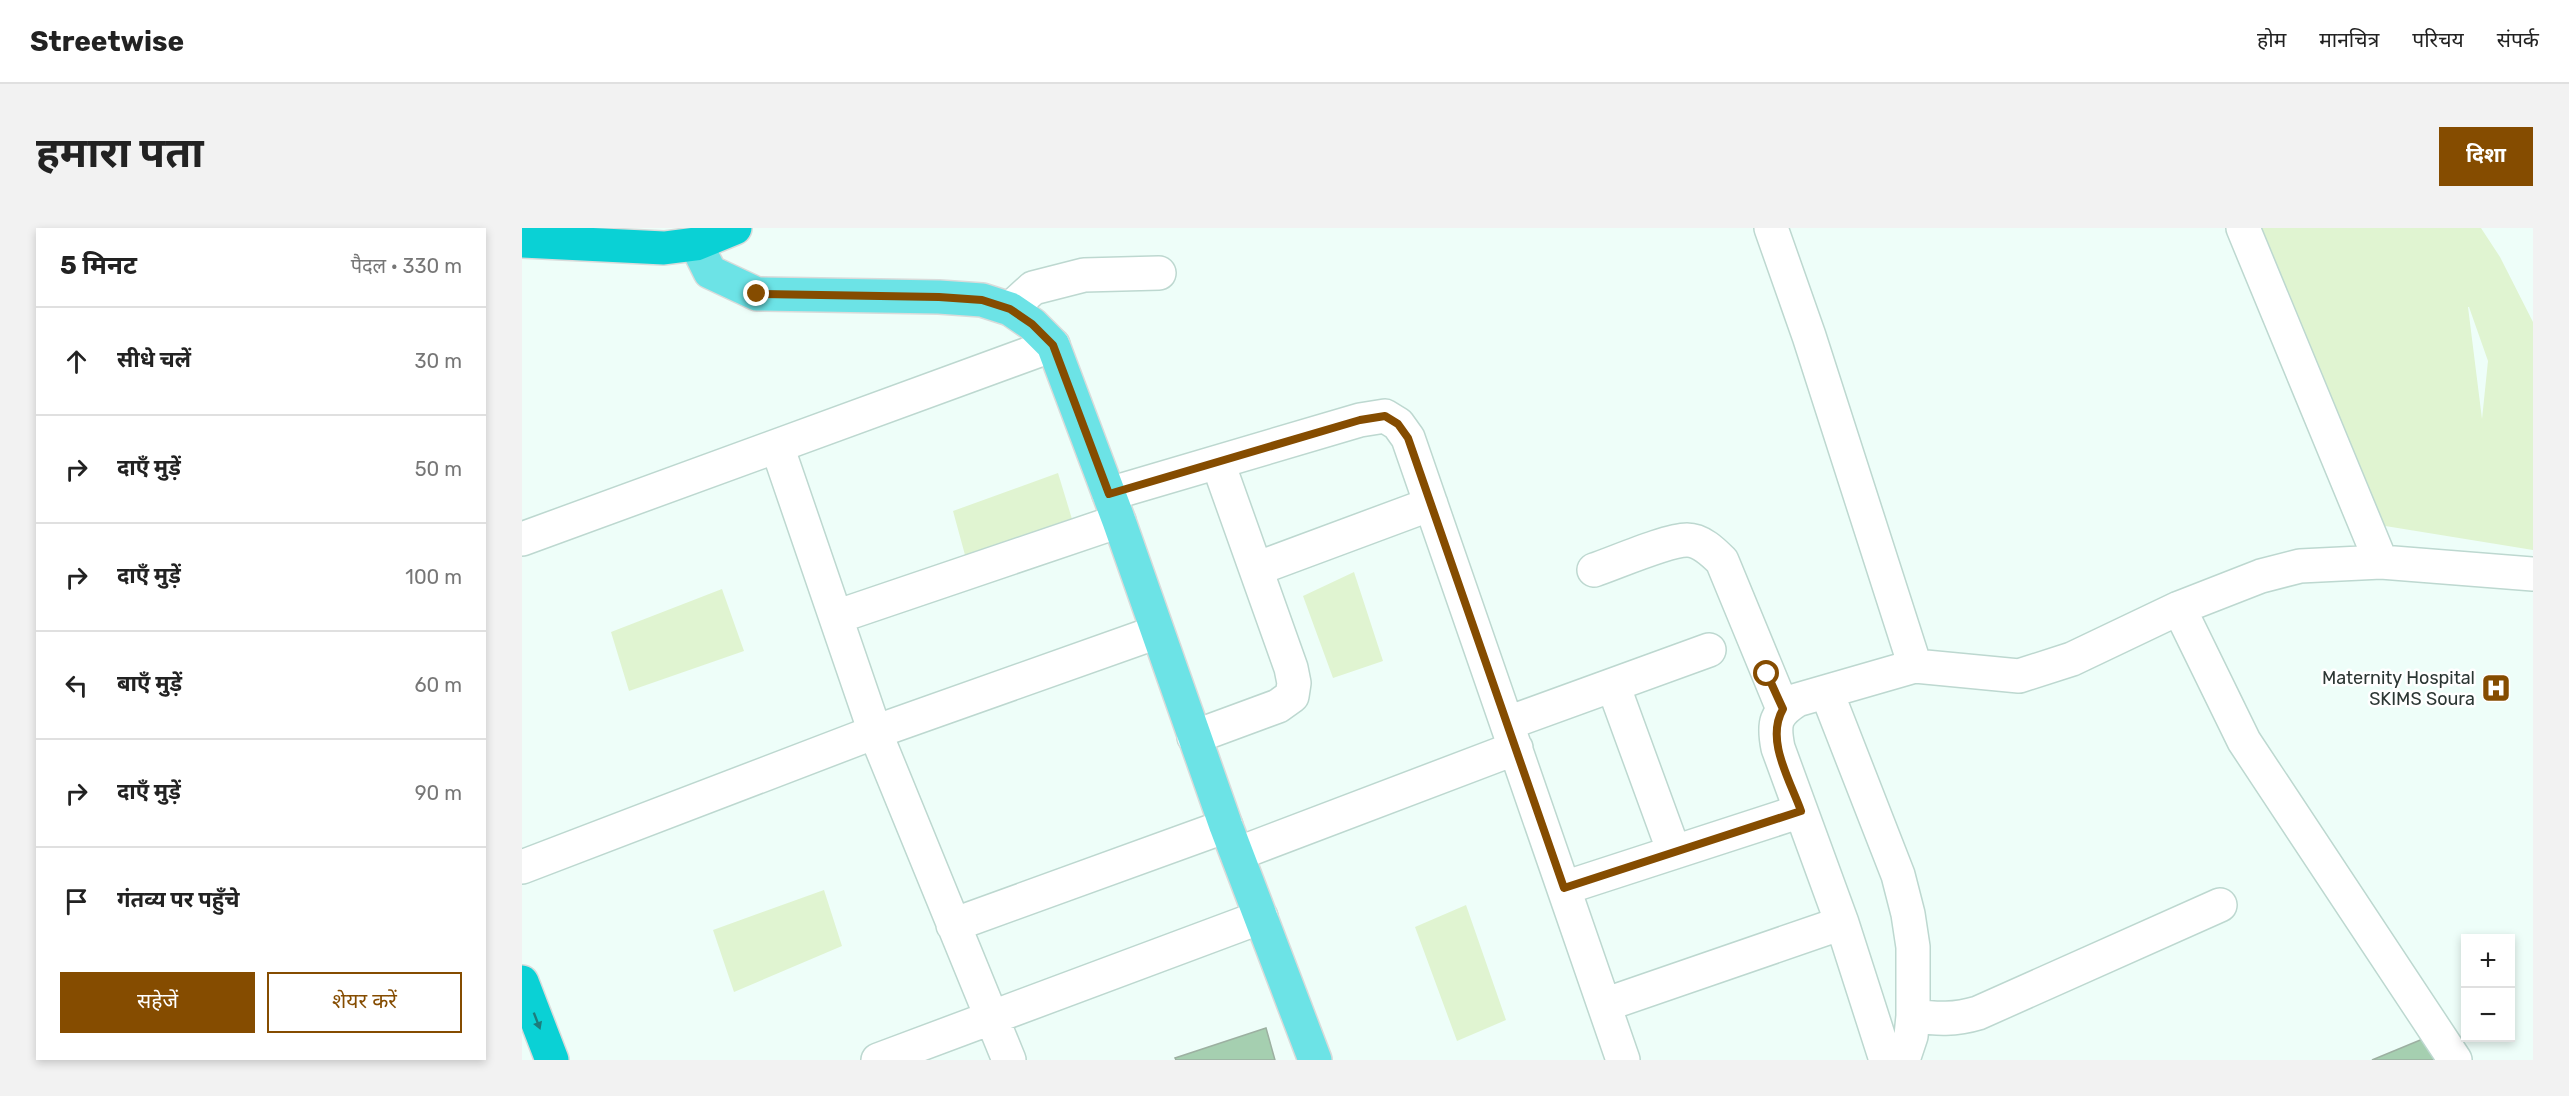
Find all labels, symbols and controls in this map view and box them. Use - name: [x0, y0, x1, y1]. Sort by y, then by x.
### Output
- text: Streetwise: [30, 25, 184, 58]
- text: होम: [2257, 27, 2286, 52]
- text: मानचित्र: [2319, 27, 2379, 52]
- text: परिचय: [2412, 27, 2464, 52]
- text: संपर्क: [2497, 27, 2539, 52]
- button: दिशा: [2439, 127, 2533, 186]
- text: हमारा पता: [36, 128, 204, 178]
- text: 5 मिनट: [60, 250, 137, 281]
- text: पैदल · 330 m: [351, 254, 462, 278]
- route end: [743, 280, 769, 306]
- icon: ahead: [60, 345, 93, 378]
- text: सीधे चलें: [117, 346, 191, 373]
- text: 30 m: [415, 349, 462, 373]
- icon: right: [60, 453, 93, 486]
- text: दाएँ मुड़ें: [117, 454, 181, 481]
- text: 50 m: [415, 457, 462, 481]
- icon: right: [60, 561, 93, 594]
- text: दाएँ मुड़ें: [117, 562, 181, 589]
- text: 100 m: [405, 565, 462, 589]
- route start: [1753, 660, 1779, 686]
- place label: Maternity Hospital SKIMS Soura: [2322, 667, 2475, 710]
- icon: left: [60, 669, 93, 702]
- text: बाएँ मुड़ें: [117, 670, 182, 697]
- hospital icon: Maternity Hospital SKIMS Soura: [2480, 672, 2512, 704]
- text: 60 m: [415, 673, 462, 697]
- icon: right: [60, 777, 93, 810]
- text: दाएँ मुड़ें: [117, 778, 181, 805]
- text: 90 m: [415, 781, 462, 805]
- icon: arrive: [60, 885, 93, 918]
- text: गंतव्य पर पहुँचे: [117, 886, 239, 913]
- map controls: [2461, 934, 2515, 1042]
- button: +: [2461, 934, 2515, 988]
- button: सहेजें: [60, 972, 255, 1033]
- button: शेयर करें: [267, 972, 462, 1033]
- button: −: [2461, 988, 2515, 1042]
- one-way arrow: [533, 1012, 542, 1030]

